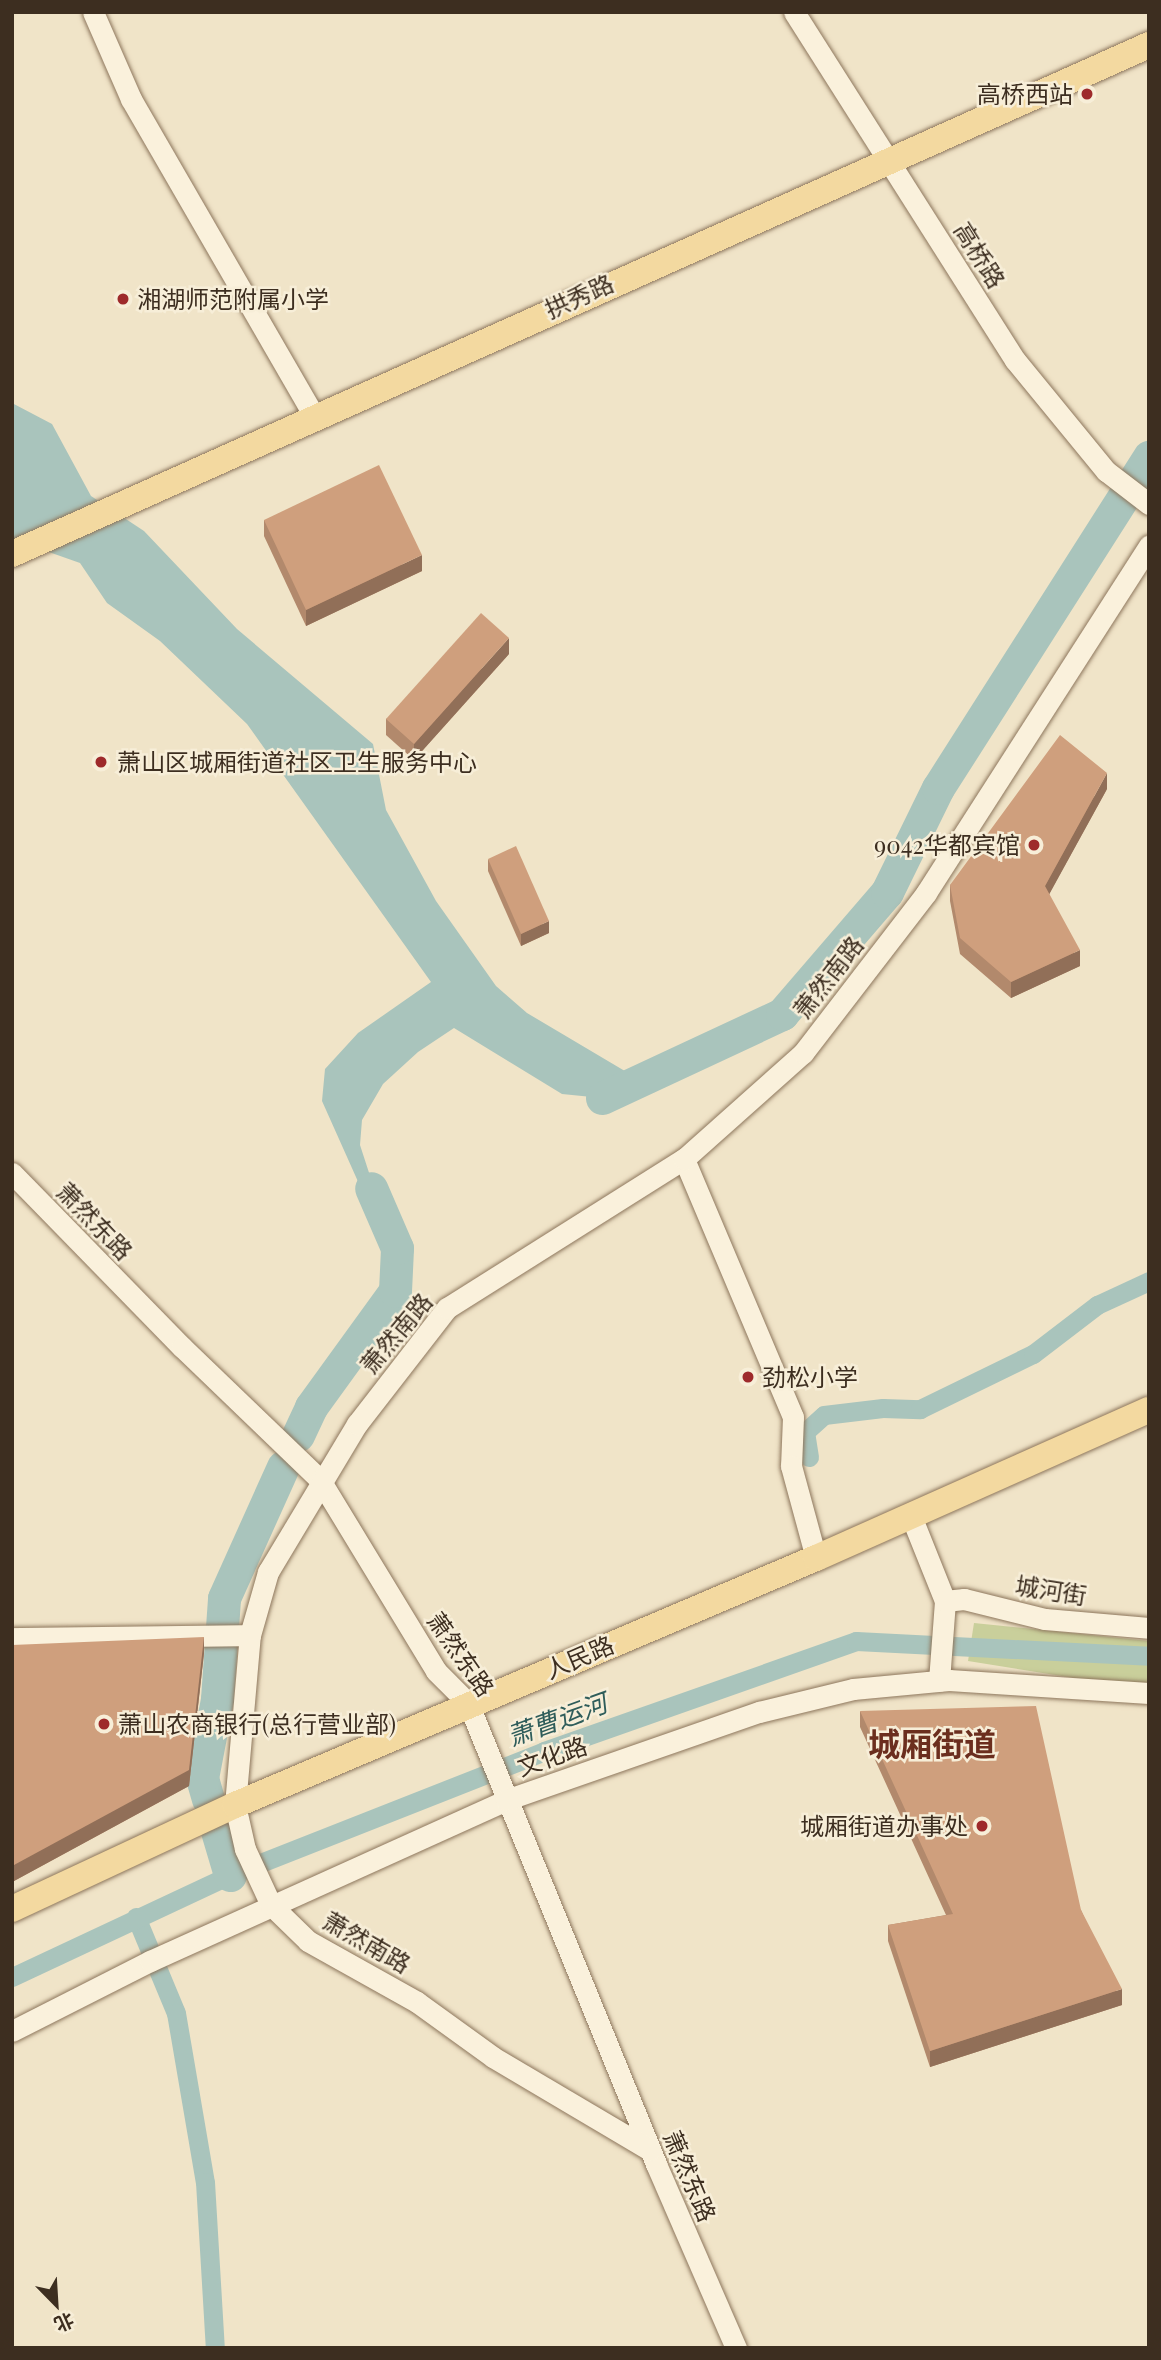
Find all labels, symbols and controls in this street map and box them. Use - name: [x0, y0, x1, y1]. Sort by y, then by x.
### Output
- place label: 高桥西站: [977, 80, 1073, 108]
- marker: 高桥西站: [1079, 86, 1095, 102]
- street label: 高桥路: [949, 217, 1011, 293]
- street label: 拱秀路: [540, 268, 618, 324]
- place label: 湘湖师范附属小学: [137, 285, 329, 313]
- marker: 湘湖师范附属小学: [115, 291, 131, 307]
- place label: 萧山区城厢街道社区卫生服务中心: [117, 748, 477, 776]
- marker: 萧山区城厢街道社区卫生服务中心: [91, 752, 111, 772]
- place label: 9042华都宾馆: [874, 831, 1020, 859]
- marker: 9042华都宾馆: [1026, 837, 1042, 853]
- street label: 萧然南路: [787, 930, 869, 1024]
- street label: 萧然东路: [51, 1176, 139, 1266]
- street label: 萧然南路: [354, 1287, 438, 1379]
- place label: 劲松小学: [762, 1363, 858, 1391]
- marker: 劲松小学: [740, 1369, 756, 1385]
- street label: 城河街: [1013, 1570, 1089, 1610]
- street label: 萧然东路: [422, 1606, 500, 1702]
- street label: 人民路: [540, 1630, 618, 1684]
- water label: 萧曹运河: [503, 1687, 611, 1751]
- place label: 萧山农商银行(总行营业部): [118, 1710, 396, 1738]
- marker: 萧山农商银行(总行营业部): [96, 1716, 112, 1732]
- district label: 城厢街道: [868, 1724, 996, 1762]
- street label: 文化路: [513, 1731, 591, 1781]
- place label: 城厢街道办事处: [800, 1812, 968, 1840]
- marker: 城厢街道办事处: [974, 1818, 990, 1834]
- street label: 萧然南路: [318, 1906, 416, 1978]
- street label: 萧然东路: [658, 2126, 722, 2226]
- north arrow: [21, 2269, 91, 2339]
- text: 北: [51, 2307, 79, 2339]

